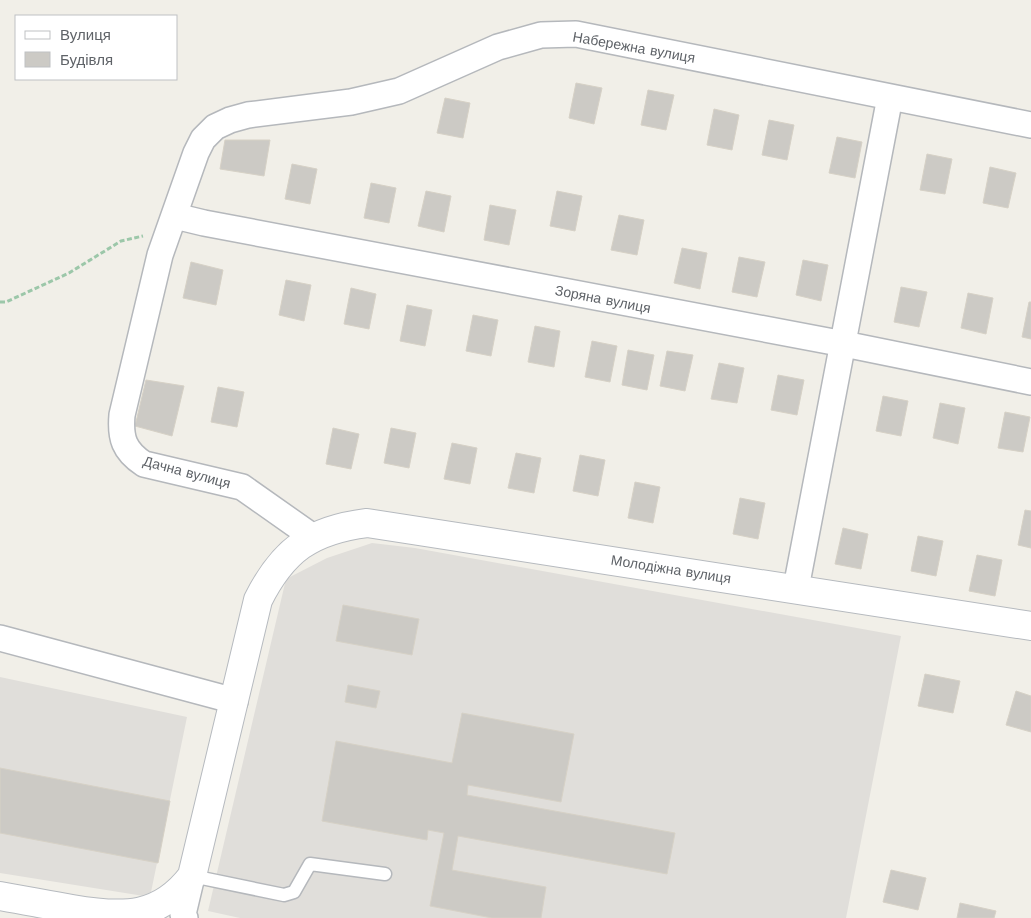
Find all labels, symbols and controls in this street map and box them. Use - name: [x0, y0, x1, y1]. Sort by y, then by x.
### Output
- legend: [15, 15, 178, 80]
- text: Вулиця: [60, 26, 111, 44]
- street label: Набережна вулиця: [572, 28, 696, 66]
- text: Будівля: [60, 51, 113, 69]
- street label: Зоряна вулиця: [554, 282, 652, 316]
- street label: Дачна вулиця: [141, 453, 233, 491]
- street label: Молодіжна вулиця: [610, 552, 732, 586]

